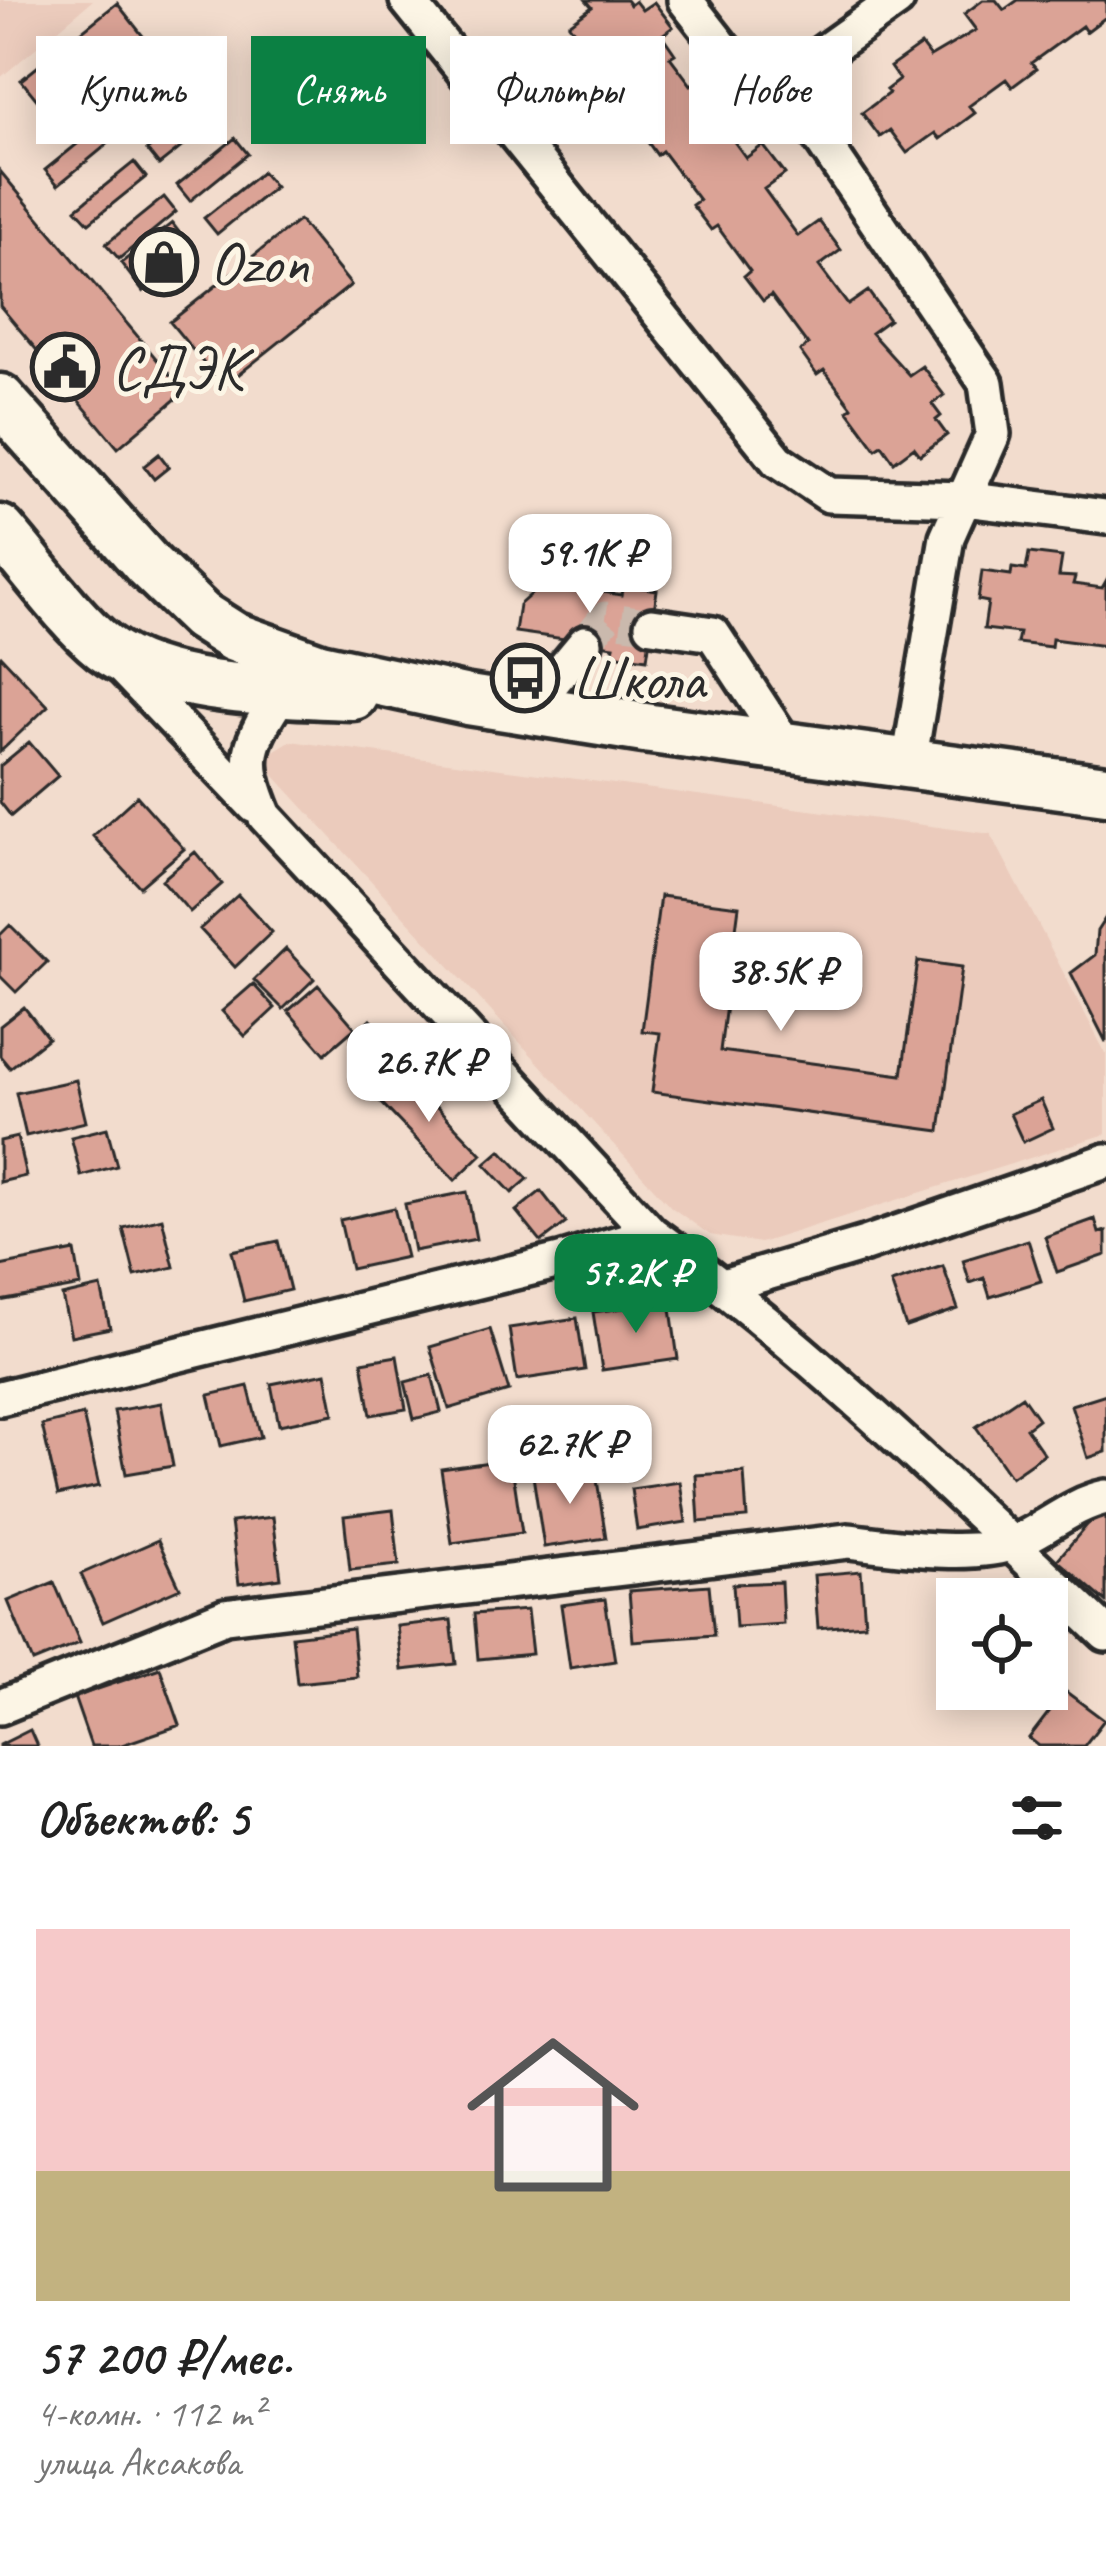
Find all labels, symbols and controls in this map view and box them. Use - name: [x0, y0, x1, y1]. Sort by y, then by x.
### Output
- chip: Купить: [36, 36, 227, 144]
- chip: Снять: [251, 36, 426, 144]
- chip: Фильтры: [450, 36, 665, 144]
- chip: Новое: [689, 36, 852, 144]
- place label: Ozon: [210, 225, 310, 301]
- shop icon: Ozon: [129, 227, 199, 297]
- place label: СДЭК: [112, 330, 254, 406]
- public building icon: СДЭК: [30, 332, 100, 402]
- pin: 59.1K ₽: [479, 514, 701, 616]
- text: 59.1K ₽: [536, 528, 644, 577]
- place label: Школа: [572, 641, 708, 717]
- bus stop icon: Школа: [490, 643, 560, 713]
- pin: 38.5K ₽: [670, 932, 892, 1034]
- text: 38.5K ₽: [726, 946, 836, 995]
- pin: 26.7K ₽: [318, 1023, 540, 1125]
- text: 26.7K ₽: [374, 1037, 484, 1086]
- pin: 57.2K ₽: [525, 1234, 747, 1336]
- text: 57.2K ₽: [581, 1248, 691, 1297]
- pin: 62.7K ₽: [459, 1405, 681, 1507]
- text: 62.7K ₽: [515, 1419, 625, 1468]
- map controls: [936, 1578, 1068, 1710]
- button: locate: [936, 1578, 1068, 1710]
- icon: filters: [1004, 1785, 1070, 1851]
- text: Объектов: 5: [36, 1786, 248, 1850]
- icon: home: [445, 2007, 661, 2223]
- text: 57 200 ₽/мес.: [36, 2325, 292, 2389]
- text: 4-комн. · 112 m²: [36, 2389, 264, 2438]
- text: улица Аксакова: [36, 2438, 241, 2487]

